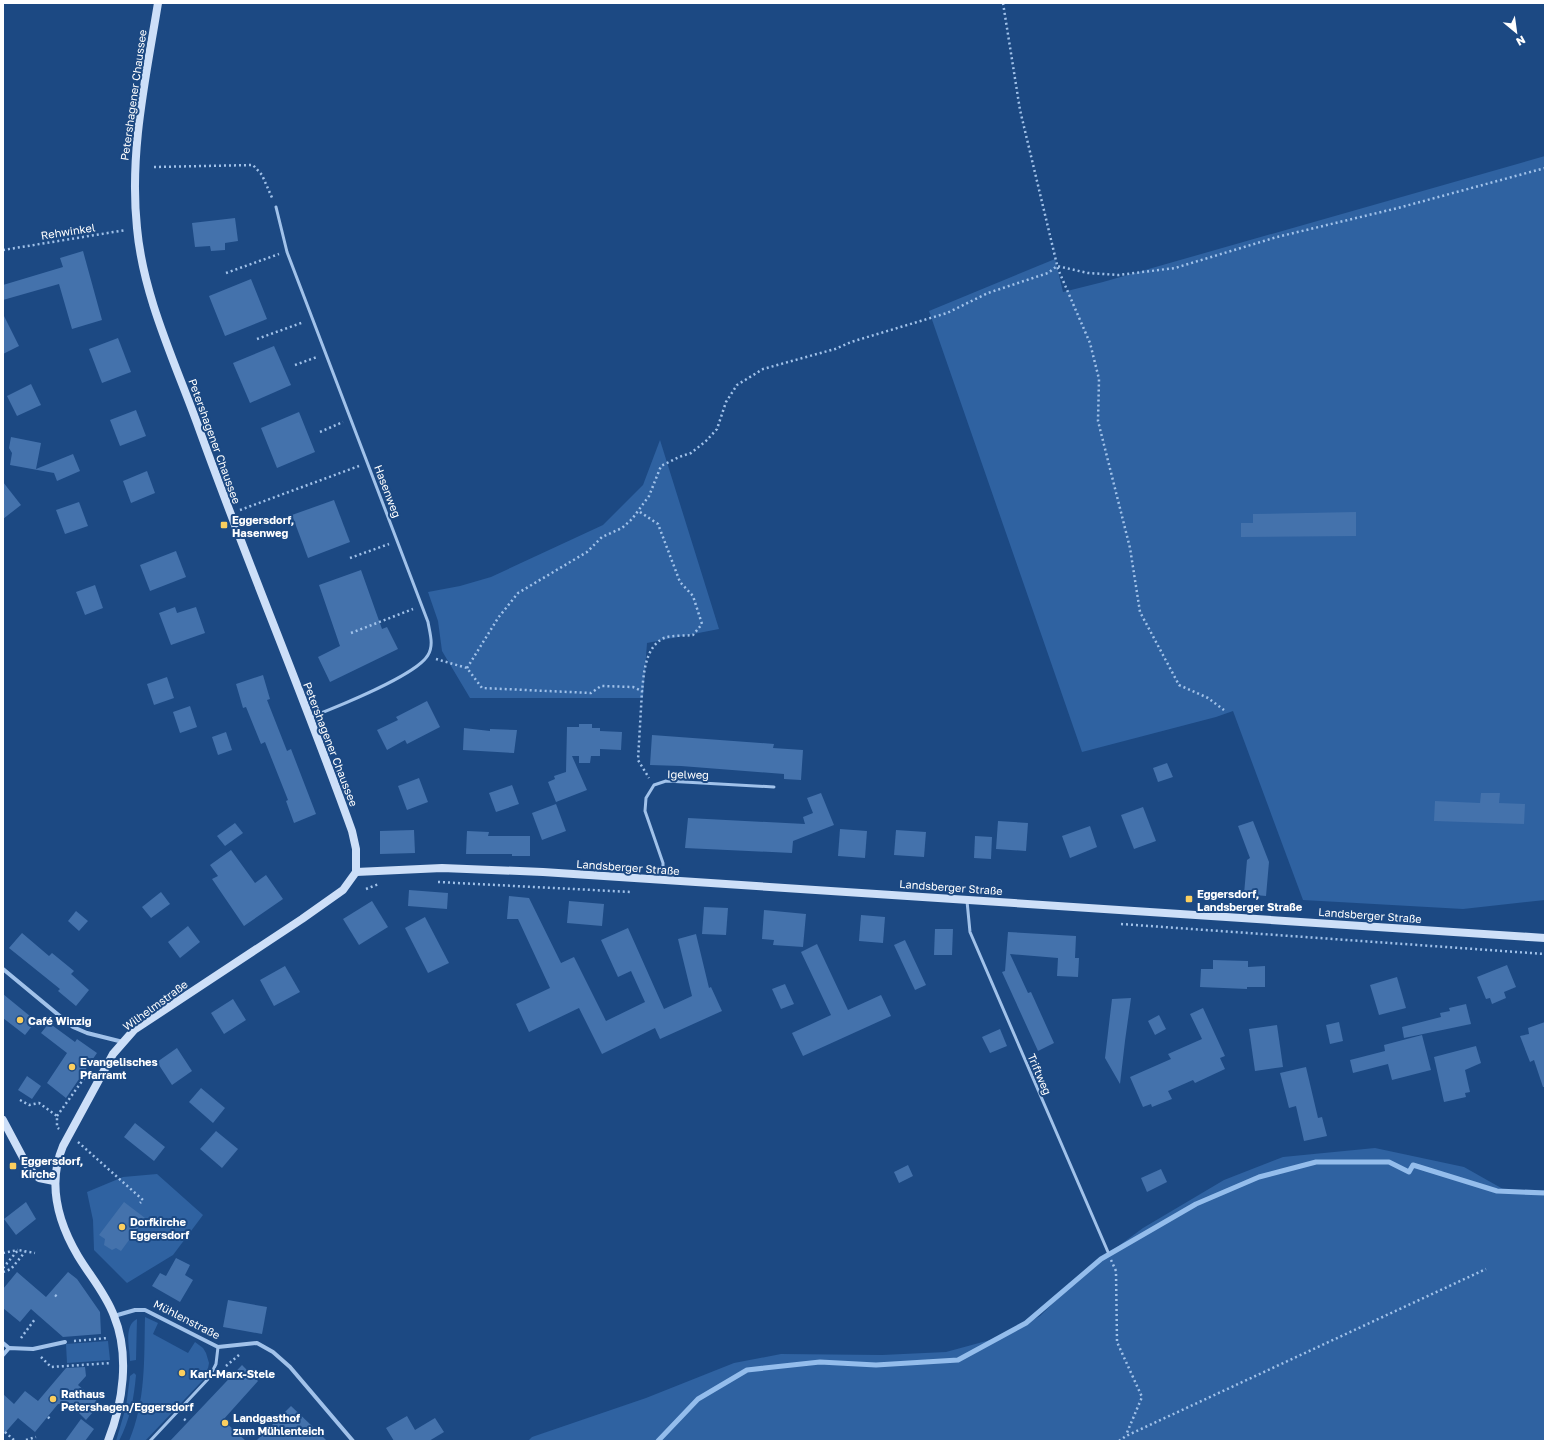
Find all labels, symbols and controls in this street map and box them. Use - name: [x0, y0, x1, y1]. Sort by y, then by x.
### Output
- north arrow: [1496, 12, 1536, 52]
- street label: Petershagener Chaussee: [117, 29, 149, 161]
- text: N: [1514, 33, 1528, 49]
- street label: Rehwinkel: [40, 220, 97, 242]
- street label: Petershagener Chaussee: [186, 377, 244, 505]
- street label: Hasenweg: [372, 463, 404, 519]
- place label: Eggersdorf, Hasenweg: [232, 513, 294, 539]
- marker: Eggersdorf, Hasenweg: [219, 520, 229, 530]
- street label: Petershagener Chaussee: [301, 680, 361, 808]
- street label: Igelweg: [667, 767, 709, 781]
- street label: Landsberger Straße: [576, 857, 680, 877]
- street label: Landsberger Straße: [899, 877, 1003, 897]
- place label: Eggersdorf, Landsberger Straße: [1197, 887, 1303, 913]
- marker: Eggersdorf, Landsberger Straße: [1184, 894, 1194, 904]
- street label: Landsberger Straße: [1318, 905, 1422, 925]
- street label: Wilhelmstraße: [120, 977, 190, 1033]
- place label: Café Winzig: [28, 1014, 92, 1027]
- marker: Café Winzig: [15, 1015, 25, 1025]
- street label: Triftweg: [1025, 1051, 1055, 1097]
- place label: Evangelisches Pfarramt: [80, 1055, 158, 1081]
- marker: Evangelisches Pfarramt: [67, 1062, 77, 1072]
- place label: Eggersdorf, Kirche: [21, 1154, 83, 1180]
- marker: Eggersdorf, Kirche: [8, 1161, 18, 1171]
- place label: Dorfkirche Eggersdorf: [130, 1215, 189, 1241]
- marker: Dorfkirche Eggersdorf: [117, 1222, 127, 1232]
- street label: Mühlenstraße: [152, 1297, 222, 1341]
- place label: Karl-Marx-Stele: [190, 1367, 276, 1380]
- marker: Karl-Marx-Stele: [177, 1368, 187, 1378]
- place label: Rathaus Petershagen/Eggersdorf: [61, 1387, 193, 1413]
- marker: Rathaus Petershagen/Eggersdorf: [48, 1394, 58, 1404]
- place label: Landgasthof zum Mühlenteich: [233, 1411, 325, 1437]
- marker: Landgasthof zum Mühlenteich: [220, 1418, 230, 1428]

